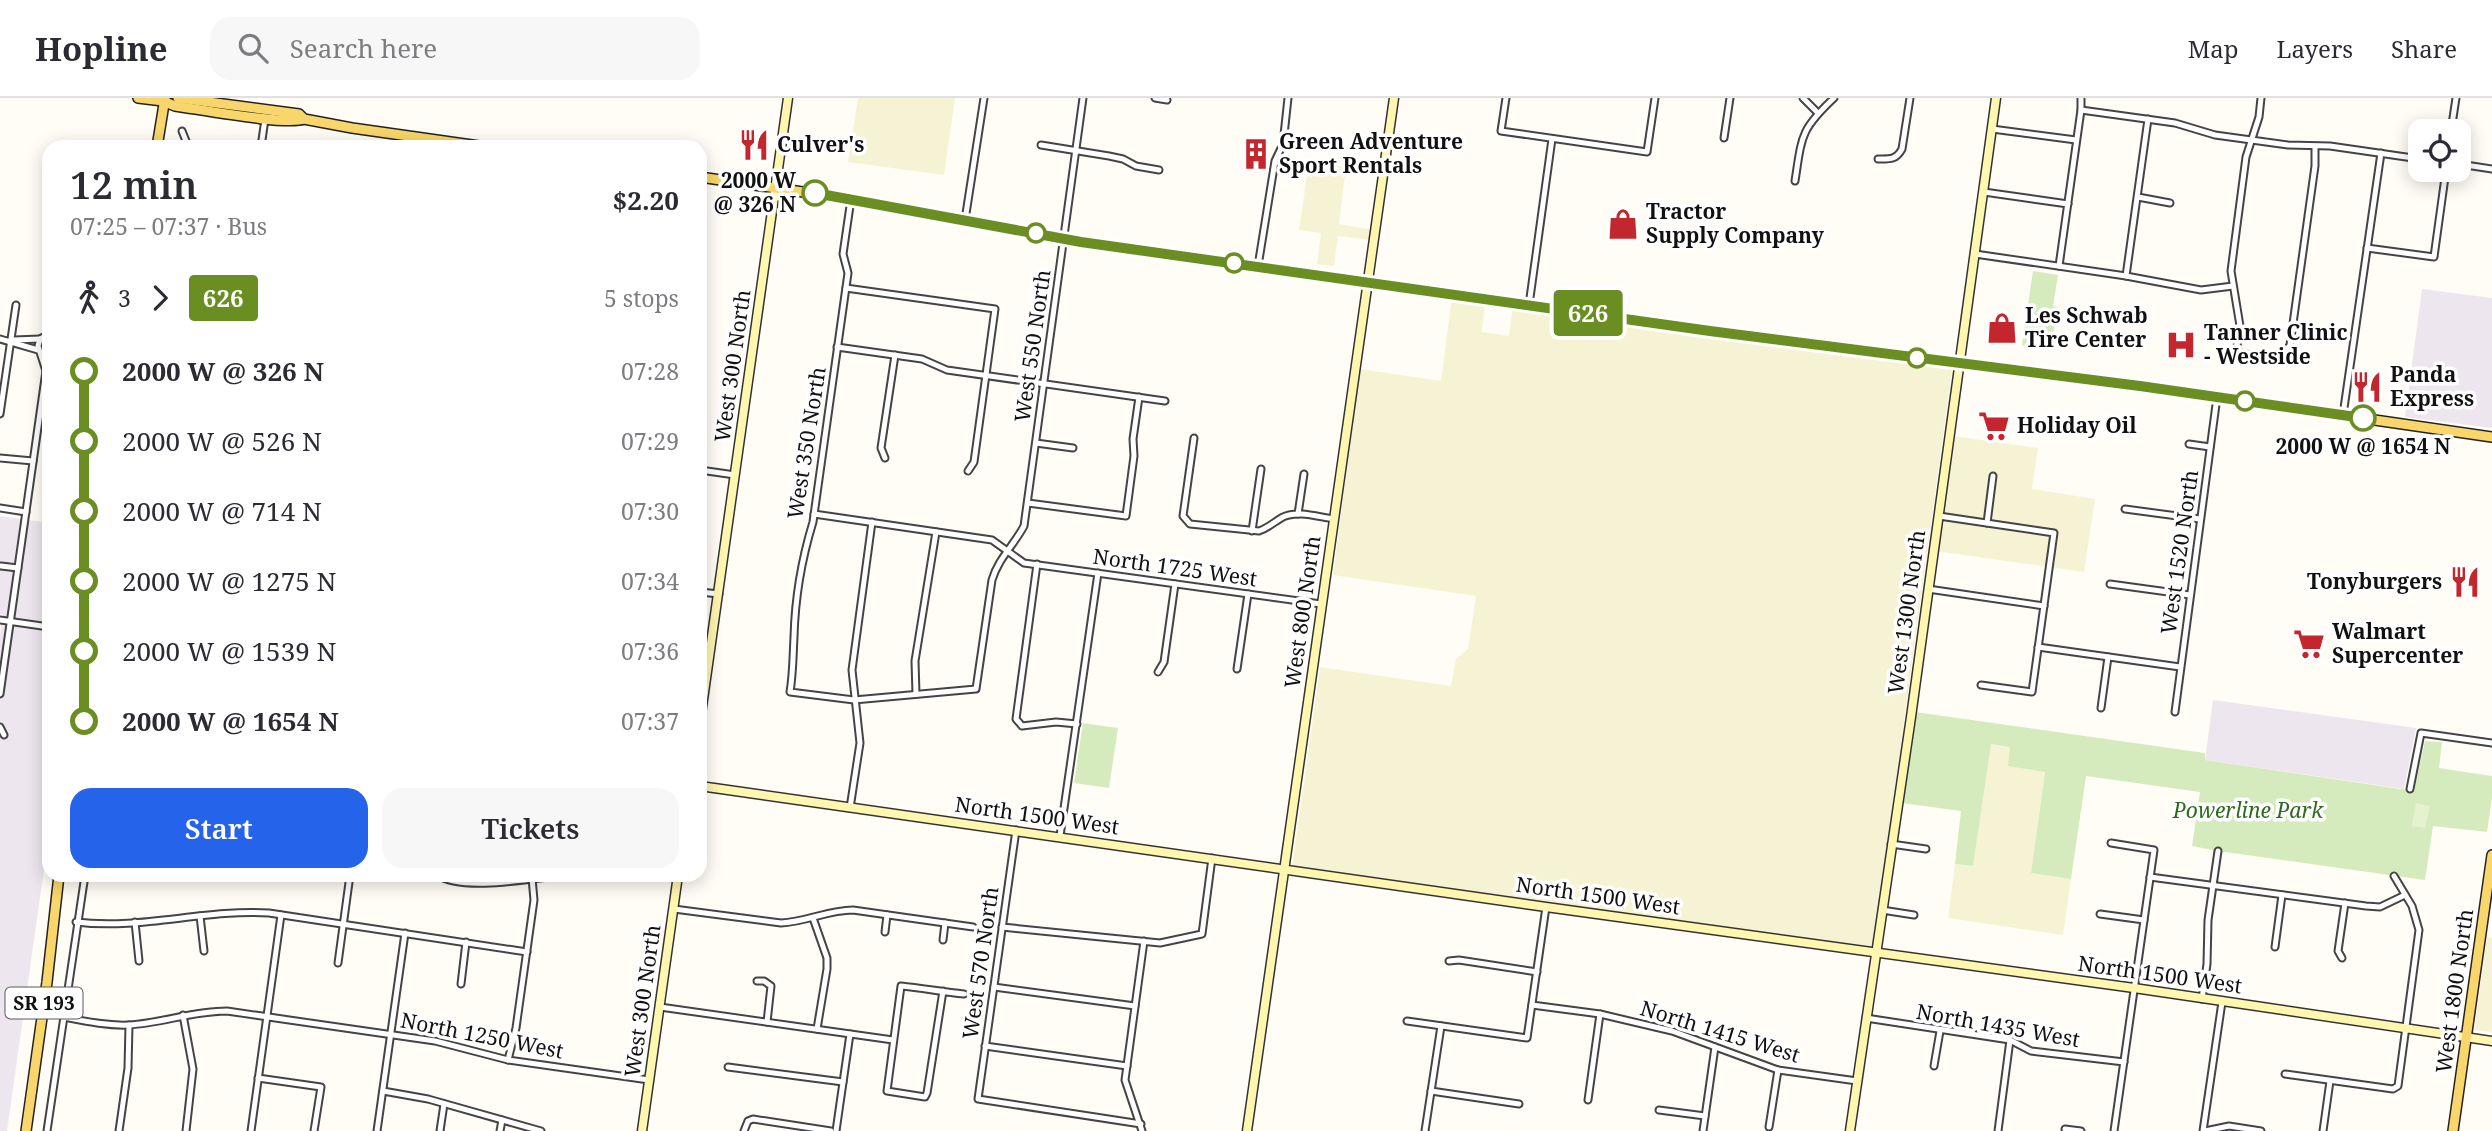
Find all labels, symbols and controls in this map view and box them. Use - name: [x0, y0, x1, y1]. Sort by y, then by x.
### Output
- search box: [210, 17, 700, 80]
- text: Hopline: [35, 26, 168, 71]
- icon: search: [234, 29, 272, 67]
- text: Search here: [290, 30, 437, 66]
- text: Map: [2188, 32, 2239, 65]
- text: Layers: [2277, 32, 2353, 65]
- text: Share: [2391, 32, 2457, 65]
- map controls: [2408, 119, 2471, 182]
- button: locate: [2408, 119, 2471, 182]
- place label: Green Adventure Sport Rentals: [1279, 127, 1463, 179]
- restaurant icon: Culver's: [737, 128, 771, 162]
- place label: Culver's: [777, 130, 864, 158]
- building icon: Green Adventure Sport Rentals: [1239, 137, 1273, 171]
- text: 12 min: [70, 158, 198, 210]
- place label: 2000 W @ 326 N: [714, 166, 797, 218]
- marker: 2000 W @ 326 N: [802, 180, 828, 206]
- text: $2.20: [613, 182, 679, 218]
- place label: Tractor Supply Company: [1646, 197, 1825, 249]
- shop icon: Tractor Supply Company: [1606, 207, 1640, 241]
- text: 07:25 – 07:37 · Bus: [70, 210, 267, 242]
- unlabelled marker: [1026, 223, 1046, 243]
- unlabelled marker: [1224, 253, 1244, 273]
- street label: West 550 North: [1007, 268, 1057, 424]
- icon: walk: [70, 279, 108, 317]
- icon: forward: [141, 279, 179, 317]
- text: 626: [203, 281, 244, 314]
- text: 3: [118, 282, 131, 314]
- text: 5 stops: [604, 282, 679, 314]
- street label: West 300 North: [707, 288, 757, 444]
- line badge: 626: [1548, 290, 1628, 336]
- text: 626: [1568, 296, 1608, 329]
- place label: Les Schwab Tire Center: [2025, 301, 2148, 353]
- shop icon: Les Schwab Tire Center: [1985, 311, 2019, 345]
- place label: Tanner Clinic - Westside: [2204, 318, 2347, 370]
- hospital icon: Tanner Clinic - Westside: [2164, 328, 2198, 362]
- unlabelled marker: [1907, 348, 1927, 368]
- text: 2000 W @ 326 N: [122, 353, 324, 389]
- text: 07:28: [621, 355, 679, 387]
- place label: Panda Express: [2390, 360, 2474, 412]
- street label: West 350 North: [780, 365, 832, 521]
- restaurant icon: Panda Express: [2350, 370, 2384, 404]
- unlabelled marker: [2235, 391, 2255, 411]
- marker: 2000 W @ 1654 N: [2350, 405, 2376, 431]
- supermarket icon: Holiday Oil: [1977, 409, 2011, 443]
- place label: Holiday Oil: [2017, 411, 2137, 439]
- text: 2000 W @ 526 N: [122, 423, 322, 459]
- text: 07:29: [621, 425, 679, 457]
- place label: 2000 W @ 1654 N: [2275, 432, 2451, 460]
- street label: West 1520 North: [2154, 468, 2204, 636]
- text: 2000 W @ 714 N: [122, 493, 322, 529]
- text: 07:30: [621, 495, 679, 527]
- street label: West 1300 North: [1881, 528, 1931, 696]
- street label: West 800 North: [1277, 534, 1327, 690]
- street label: North 1725 West: [1091, 542, 1259, 592]
- text: 2000 W @ 1275 N: [122, 563, 336, 599]
- text: 07:34: [621, 565, 679, 597]
- restaurant icon: Tonyburgers: [2448, 565, 2482, 599]
- place label: Tonyburgers: [2307, 567, 2442, 595]
- place label: Walmart Supercenter: [2332, 617, 2463, 669]
- supermarket icon: Walmart Supercenter: [2292, 627, 2326, 661]
- text: 2000 W @ 1539 N: [122, 633, 336, 669]
- text: 07:36: [621, 635, 679, 667]
- text: 2000 W @ 1654 N: [122, 703, 339, 739]
- text: 07:37: [621, 705, 679, 737]
- button: Start: [70, 788, 368, 868]
- button: Tickets: [382, 788, 679, 868]
- street label: North 1500 West: [953, 790, 1121, 840]
- park label: Powerline Park: [2172, 796, 2324, 824]
- street label: North 1500 West: [1514, 870, 1682, 920]
- street label: West 570 North: [955, 885, 1005, 1041]
- street label: West 1800 North: [2429, 907, 2479, 1075]
- street label: West 300 North: [617, 923, 667, 1079]
- street label: North 1500 West: [2076, 949, 2244, 999]
- road number: SR 193: [5, 988, 82, 1018]
- street label: North 1415 West: [1637, 993, 1804, 1069]
- street label: North 1435 West: [1914, 997, 2082, 1053]
- street label: North 1250 West: [398, 1005, 566, 1065]

